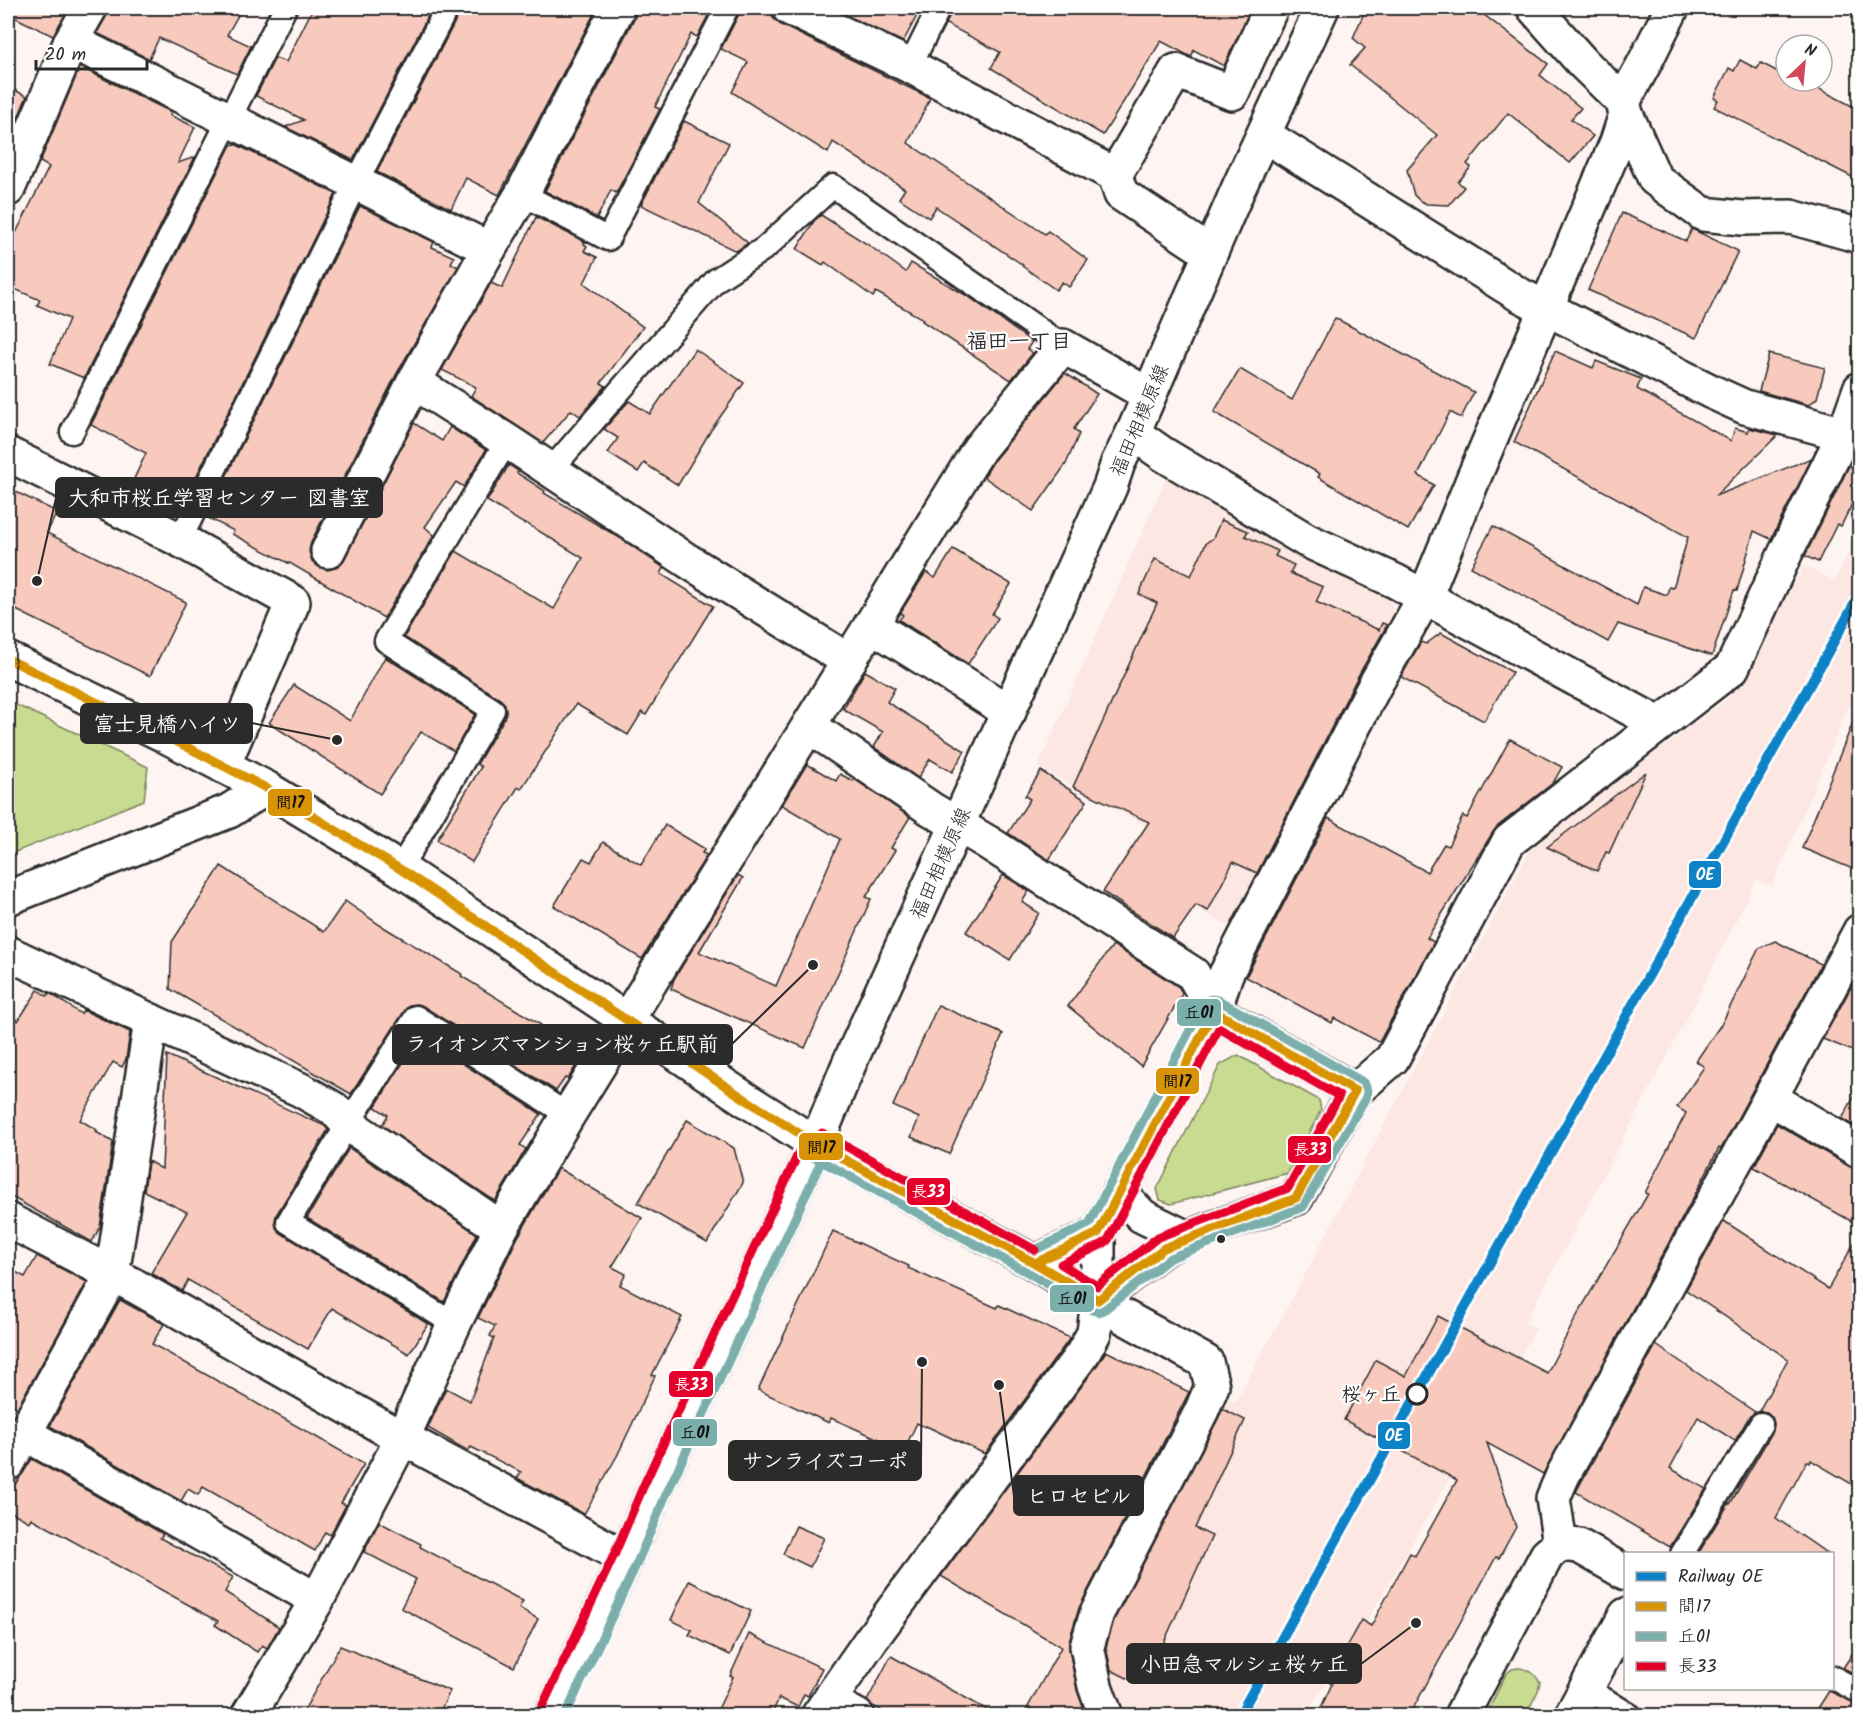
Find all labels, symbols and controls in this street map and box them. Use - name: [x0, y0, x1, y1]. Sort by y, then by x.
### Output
- scale bar: [36, 33, 147, 71]
- north arrow: [1774, 33, 1834, 93]
- text: N: [1800, 37, 1820, 64]
- text: 20 m: [45, 41, 86, 70]
- district label: 福田一丁目: [967, 326, 1072, 359]
- street label: 福田相模原線: [1103, 359, 1179, 482]
- callout: 大和市桜丘学習センター 図書室: [56, 478, 382, 517]
- text: 大和市桜丘学習センター 図書室: [68, 483, 370, 516]
- callout: 富士見橋ハイツ: [81, 704, 252, 743]
- text: 富士見橋ハイツ: [94, 709, 241, 742]
- line badge: 間17: [267, 788, 313, 817]
- text: 間17: [276, 791, 305, 816]
- street label: 福田相模原線: [903, 802, 981, 925]
- line badge: OE: [1688, 860, 1722, 889]
- text: OE: [1696, 863, 1716, 888]
- line badge: 丘01: [1176, 998, 1222, 1027]
- text: 丘01: [1184, 1001, 1214, 1026]
- callout: ライオンズマンション桜ヶ丘駅前: [393, 1025, 732, 1064]
- text: ライオンズマンション桜ヶ丘駅前: [406, 1029, 718, 1062]
- line badge: 間17: [1155, 1067, 1200, 1095]
- text: 間17: [1163, 1070, 1192, 1095]
- line badge: 間17: [798, 1132, 844, 1161]
- line badge: 長33: [1287, 1135, 1332, 1164]
- text: 間17: [807, 1136, 836, 1161]
- text: 長33: [1293, 1138, 1327, 1163]
- line badge: 長33: [906, 1177, 951, 1206]
- text: 長33: [911, 1180, 945, 1205]
- unlabelled marker: [1215, 1233, 1227, 1245]
- line badge: 丘01: [1049, 1284, 1095, 1313]
- text: 丘01: [1057, 1287, 1087, 1312]
- line badge: 長33: [668, 1370, 714, 1398]
- text: 長33: [674, 1373, 708, 1398]
- place label: 桜ヶ丘: [1341, 1380, 1401, 1412]
- marker: 桜ヶ丘: [1406, 1383, 1428, 1405]
- line badge: 丘01: [672, 1418, 718, 1447]
- text: 丘01: [680, 1421, 710, 1446]
- line badge: OE: [1377, 1421, 1411, 1450]
- text: OE: [1385, 1424, 1405, 1449]
- callout: サンライズコーポ: [729, 1441, 921, 1480]
- text: サンライズコーポ: [742, 1446, 908, 1479]
- callout: ヒロセビル: [1014, 1476, 1143, 1515]
- text: ヒロセビル: [1027, 1481, 1131, 1514]
- legend: [1624, 1552, 1834, 1690]
- text: Railway OE: [1678, 1563, 1764, 1592]
- text: 間17: [1678, 1593, 1711, 1622]
- text: 丘01: [1678, 1623, 1711, 1652]
- callout: 小田急マルシェ桜ヶ丘: [1127, 1644, 1361, 1683]
- text: 小田急マルシェ桜ヶ丘: [1140, 1649, 1348, 1682]
- text: 長33: [1678, 1653, 1717, 1682]

